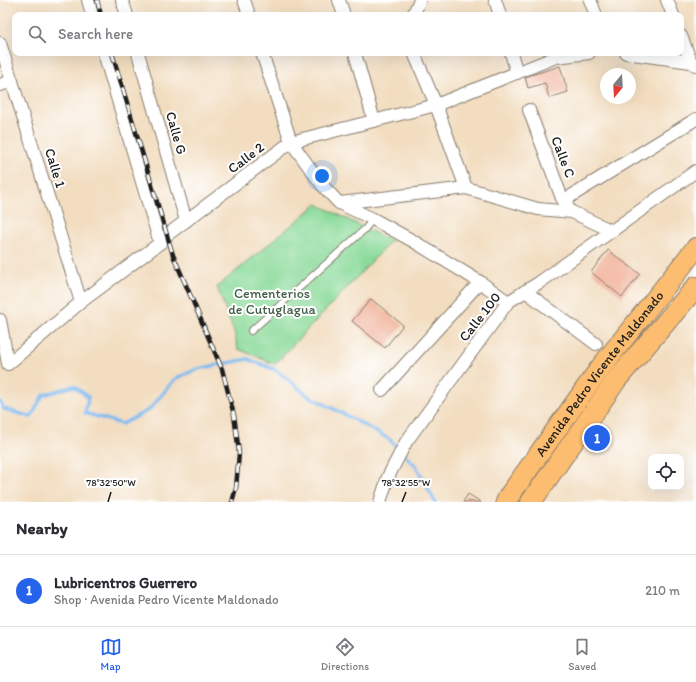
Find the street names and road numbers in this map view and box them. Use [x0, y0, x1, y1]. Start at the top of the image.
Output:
street label: Calle G [162, 110, 190, 156]
street label: Calle C [547, 134, 579, 180]
street label: Calle 2 [224, 138, 268, 177]
street label: Calle 1 [41, 146, 69, 190]
street label: Avenida Pedro Vicente Maldonado [532, 287, 667, 460]
street label: Calle 100 [456, 289, 504, 345]

